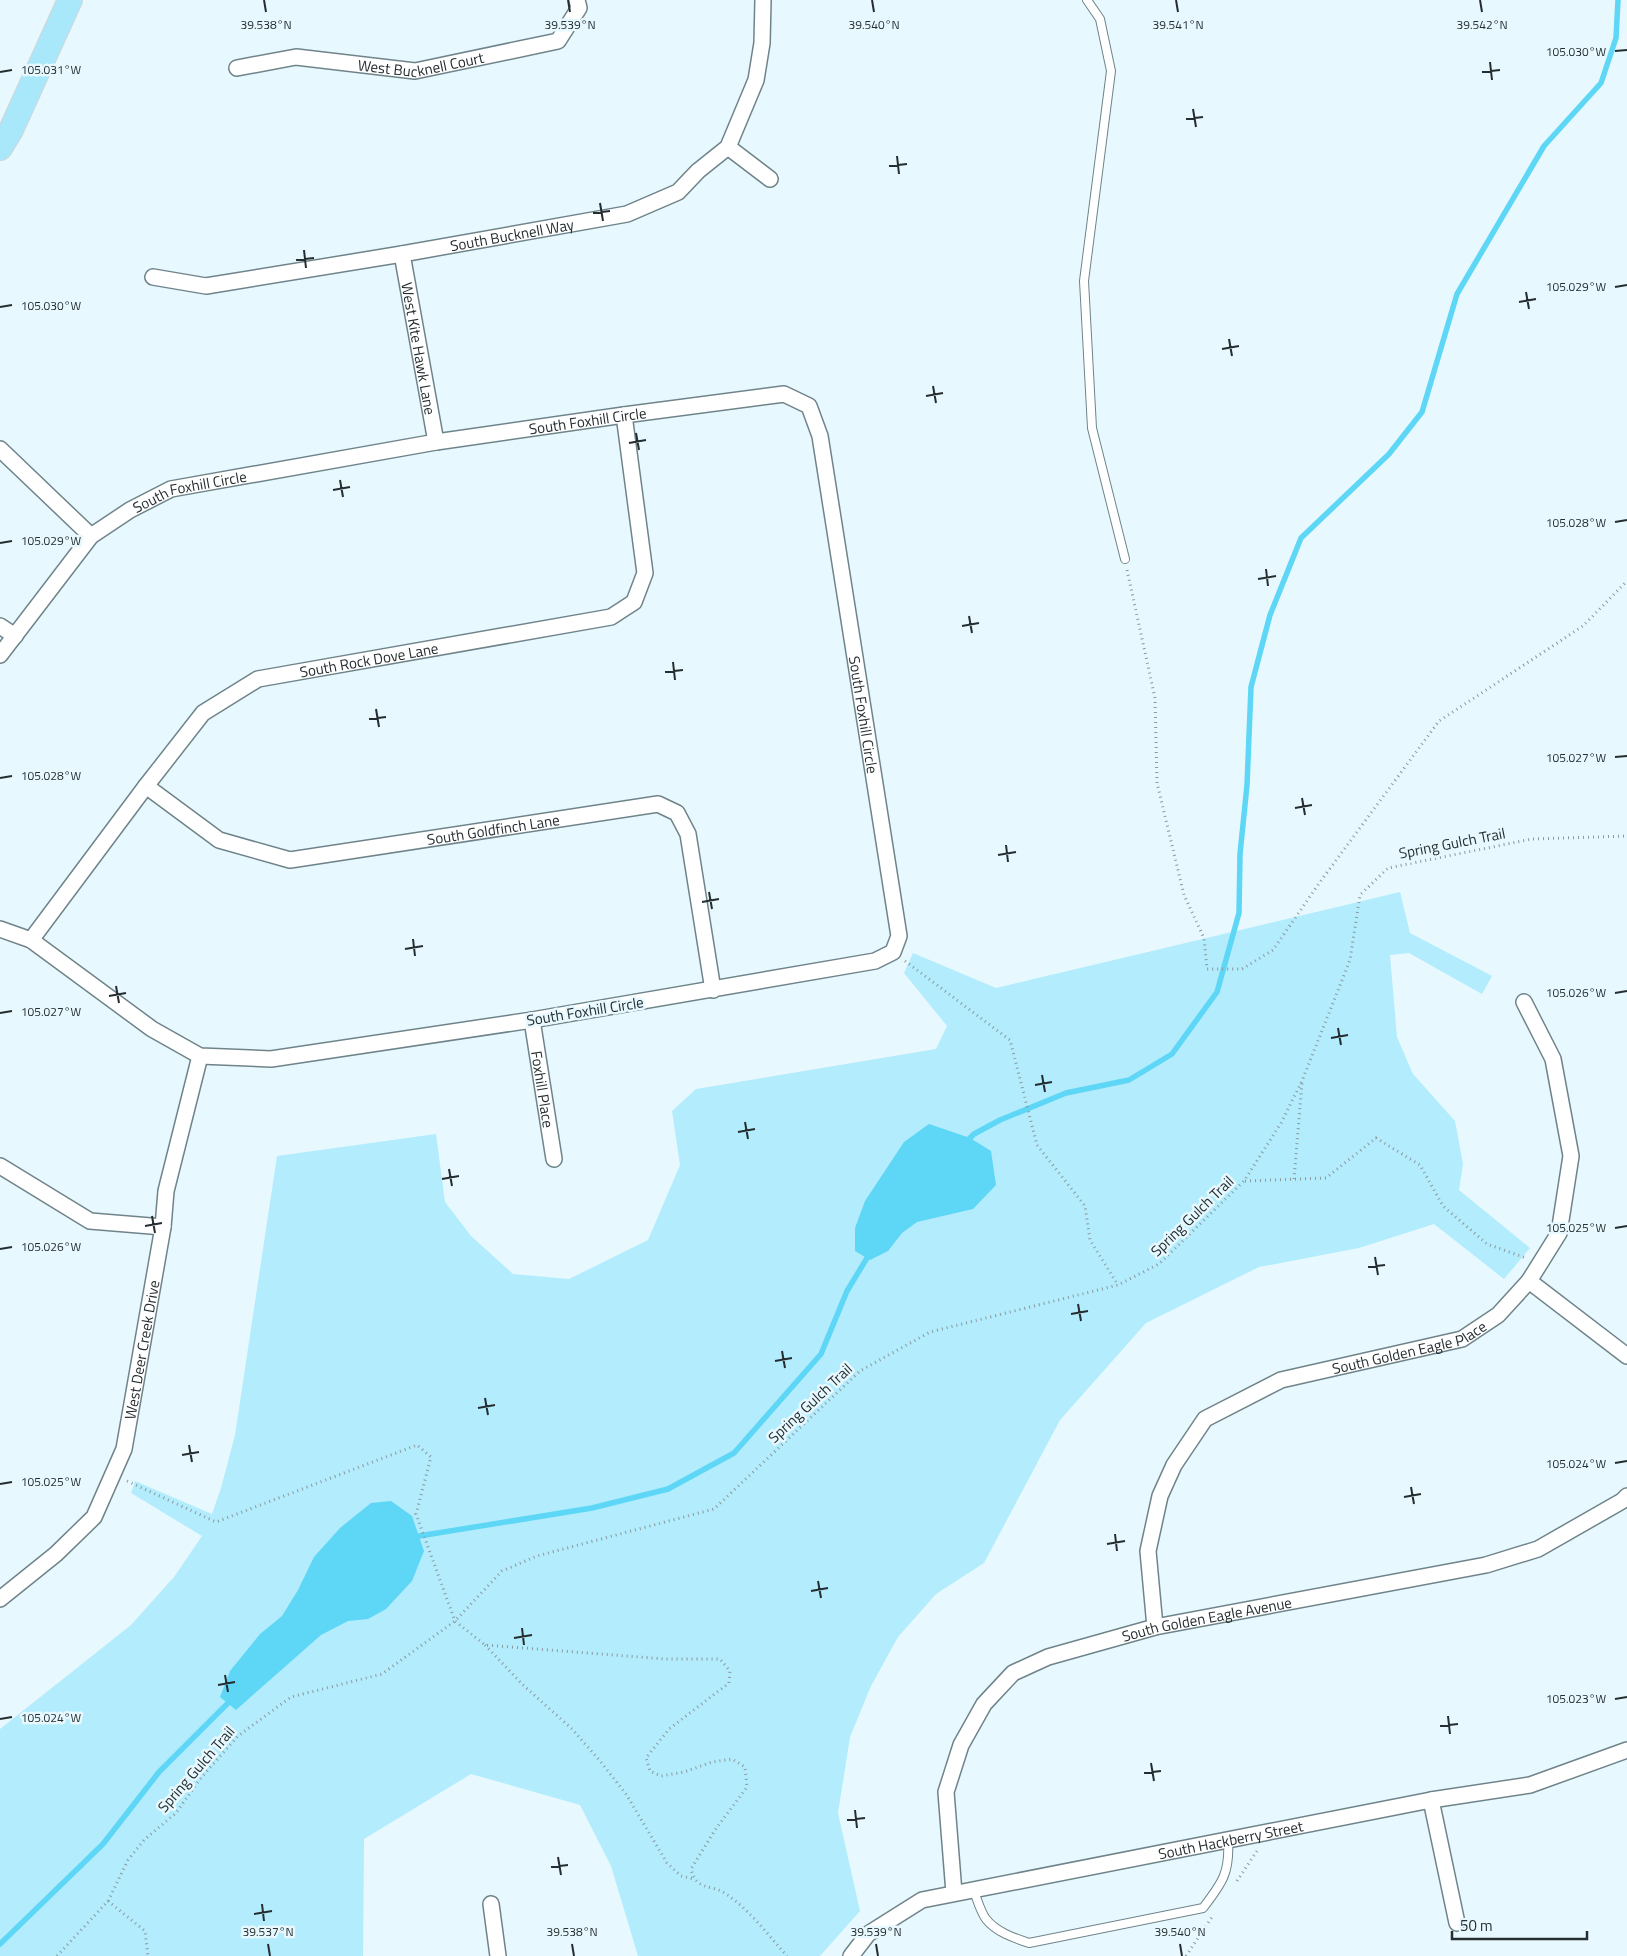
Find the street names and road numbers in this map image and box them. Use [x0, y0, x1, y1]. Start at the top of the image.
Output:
street label: West Bucknell Court [357, 45, 486, 83]
street label: South Bucknell Way [448, 212, 576, 257]
street label: West Kite Hawk Lane [396, 280, 442, 416]
street label: South Foxhill Circle [527, 401, 648, 440]
street label: South Foxhill Circle [128, 464, 248, 518]
street label: South Rock Dove Lane [298, 636, 440, 683]
street label: South Foxhill Circle [843, 654, 885, 775]
street label: South Goldfinch Lane [425, 808, 561, 851]
street label: Spring Gulch Trail [1397, 821, 1507, 865]
street label: South Foxhill Circle [525, 990, 645, 1032]
street label: Foxhill Place [526, 1049, 560, 1129]
street label: Spring Gulch Trail [1145, 1170, 1239, 1262]
street label: West Deer Creek Drive [118, 1278, 165, 1421]
street label: South Golden Eagle Place [1330, 1315, 1491, 1380]
street label: Spring Gulch Trail [763, 1358, 857, 1448]
street label: South Golden Eagle Avenue [1119, 1590, 1294, 1647]
street label: Spring Gulch Trail [152, 1721, 240, 1817]
street label: South Hackberry Street [1156, 1814, 1306, 1865]

